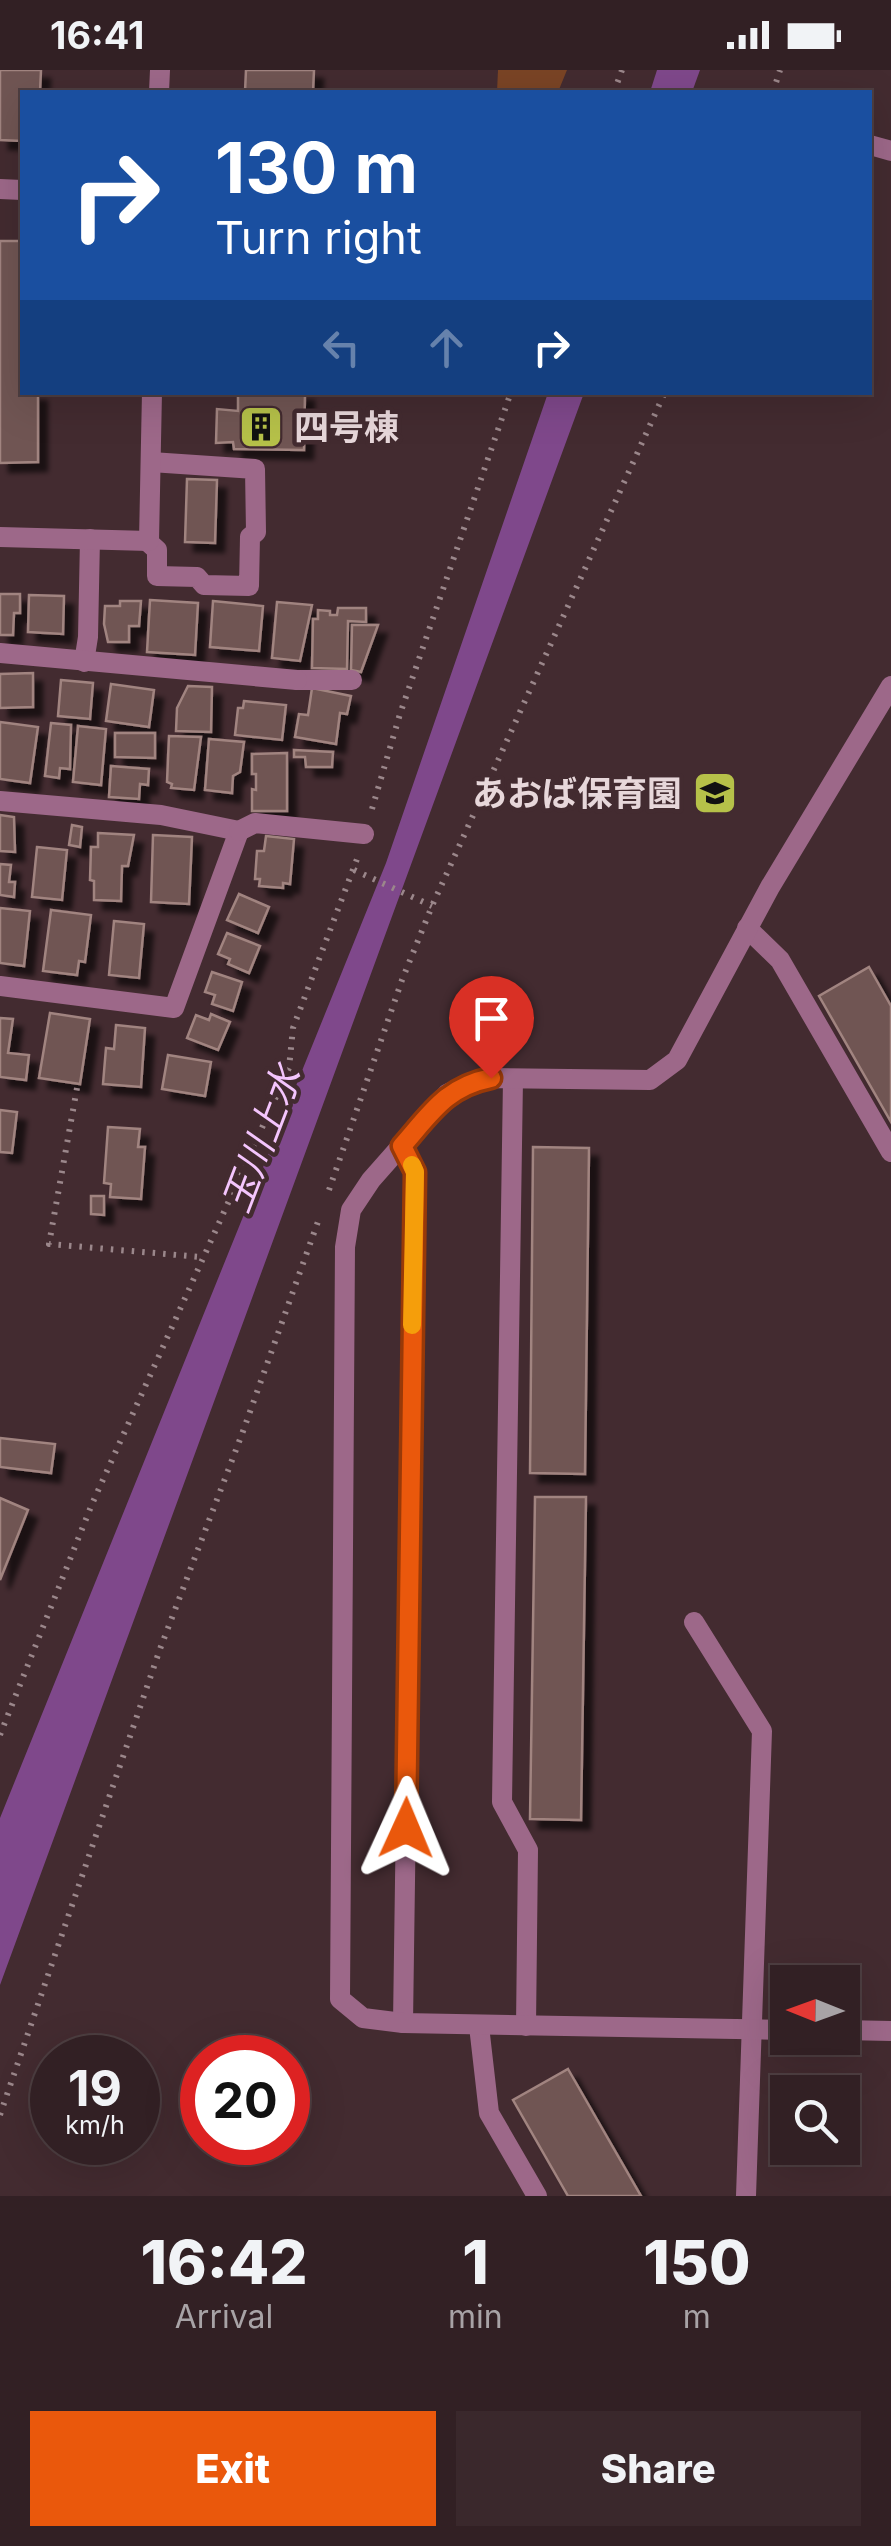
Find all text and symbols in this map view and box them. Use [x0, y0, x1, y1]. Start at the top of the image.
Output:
text: 16:41 [50, 12, 144, 58]
text: 130 m [215, 125, 418, 210]
icon: right [50, 130, 180, 260]
text: Turn right [215, 210, 422, 265]
icon: left [314, 320, 369, 375]
icon: ahead [419, 320, 474, 375]
icon: right [524, 320, 579, 375]
building icon: 四号棟 [238, 404, 284, 450]
place label: 四号棟 [294, 406, 399, 448]
school or university icon: あおば保育園 [692, 770, 738, 816]
place label: あおば保育園 [472, 772, 682, 814]
pin [449, 976, 534, 1079]
icon: arrive [464, 991, 519, 1046]
water label: 玉川上水 [212, 1056, 311, 1218]
position arrow [354, 1776, 458, 1880]
north arrow [770, 1965, 860, 2055]
map controls [770, 1965, 860, 2165]
speed limit sign: 20 [180, 2035, 310, 2165]
text: 19 [68, 2058, 122, 2118]
button: search [770, 2075, 860, 2165]
text: km/h [65, 2110, 125, 2140]
text: 16:42 [141, 2226, 307, 2298]
text: 1 [462, 2226, 489, 2298]
text: 150 [643, 2226, 750, 2298]
text: Arrival [175, 2297, 273, 2336]
text: min [448, 2297, 503, 2336]
text: m [683, 2297, 711, 2336]
button: Exit [30, 2411, 436, 2526]
button: Share [456, 2411, 861, 2526]

